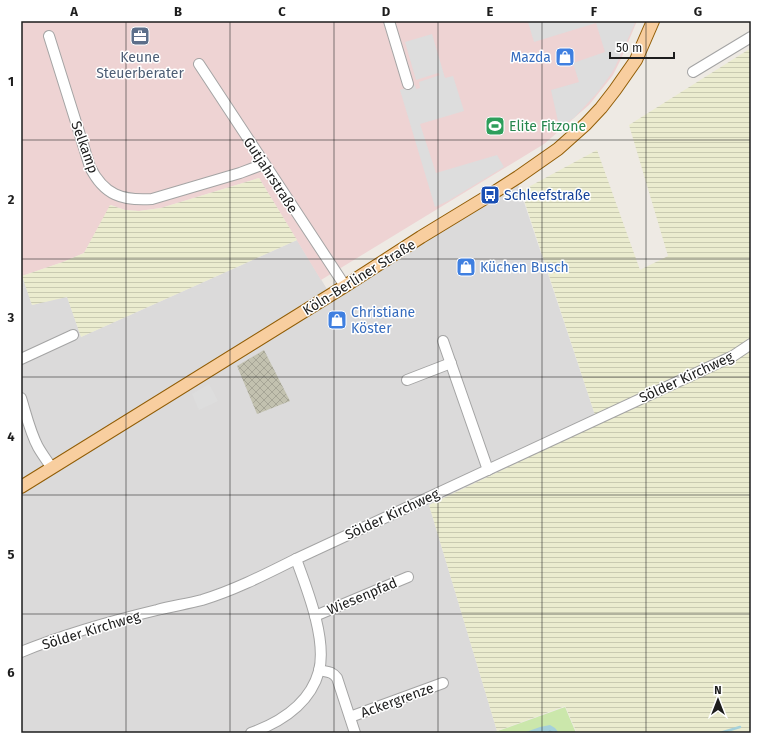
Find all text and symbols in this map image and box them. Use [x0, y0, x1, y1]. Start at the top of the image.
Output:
text: A [69, 4, 78, 19]
text: B [174, 4, 182, 19]
text: C [278, 4, 286, 19]
text: D [382, 4, 391, 19]
text: E [487, 4, 494, 19]
text: F [591, 4, 598, 19]
text: G [694, 4, 702, 19]
office icon: Keune Steuerberater [129, 25, 151, 47]
scale bar [610, 34, 674, 60]
text: 50 m [616, 41, 642, 55]
shop icon: Mazda [554, 46, 576, 68]
place label: Keune Steuerberater [96, 49, 184, 82]
place label: Mazda [510, 49, 551, 66]
text: 1 [8, 74, 14, 89]
sports icon: Elite Fitzone [484, 115, 506, 137]
place label: Elite Fitzone [509, 118, 586, 135]
street label: Selkamp [67, 119, 102, 176]
street label: Gutjahrstraße [240, 134, 301, 216]
bus stop icon: Schleefstraße [479, 184, 501, 206]
place label: Schleefstraße [504, 187, 591, 204]
text: 2 [8, 192, 15, 207]
street label: Köln-Berliner Straße [300, 236, 419, 319]
shop icon: Küchen Busch [455, 256, 477, 278]
place label: Küchen Busch [480, 259, 569, 276]
place label: Christiane Köster [351, 304, 415, 337]
shop icon: Christiane Köster [326, 309, 348, 331]
text: 3 [7, 310, 15, 325]
street label: Sölder Kirchweg [636, 348, 737, 407]
text: 4 [7, 429, 15, 444]
street label: Sölder Kirchweg [342, 485, 443, 544]
text: 5 [8, 547, 15, 562]
street label: Wiesenpfad [325, 574, 400, 619]
street label: Sölder Kirchweg [40, 607, 143, 654]
text: 6 [7, 665, 15, 680]
street label: Ackergrenze [358, 679, 436, 722]
north arrow [698, 680, 738, 720]
text: N [714, 684, 722, 697]

